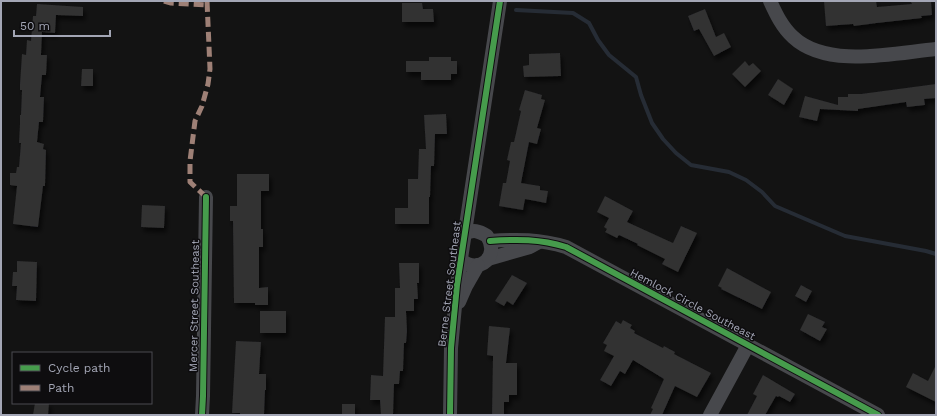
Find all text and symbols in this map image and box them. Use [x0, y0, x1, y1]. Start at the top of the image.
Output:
scale bar [14, 12, 110, 38]
text: 50 m [20, 19, 50, 33]
street label: Berne Street Southeast [435, 220, 464, 348]
street label: Mercer Street Southeast [187, 239, 202, 372]
street label: Hemlock Circle Southeast [628, 266, 758, 343]
legend [12, 352, 152, 404]
text: Cycle path [48, 361, 110, 375]
text: Path [48, 381, 74, 395]

